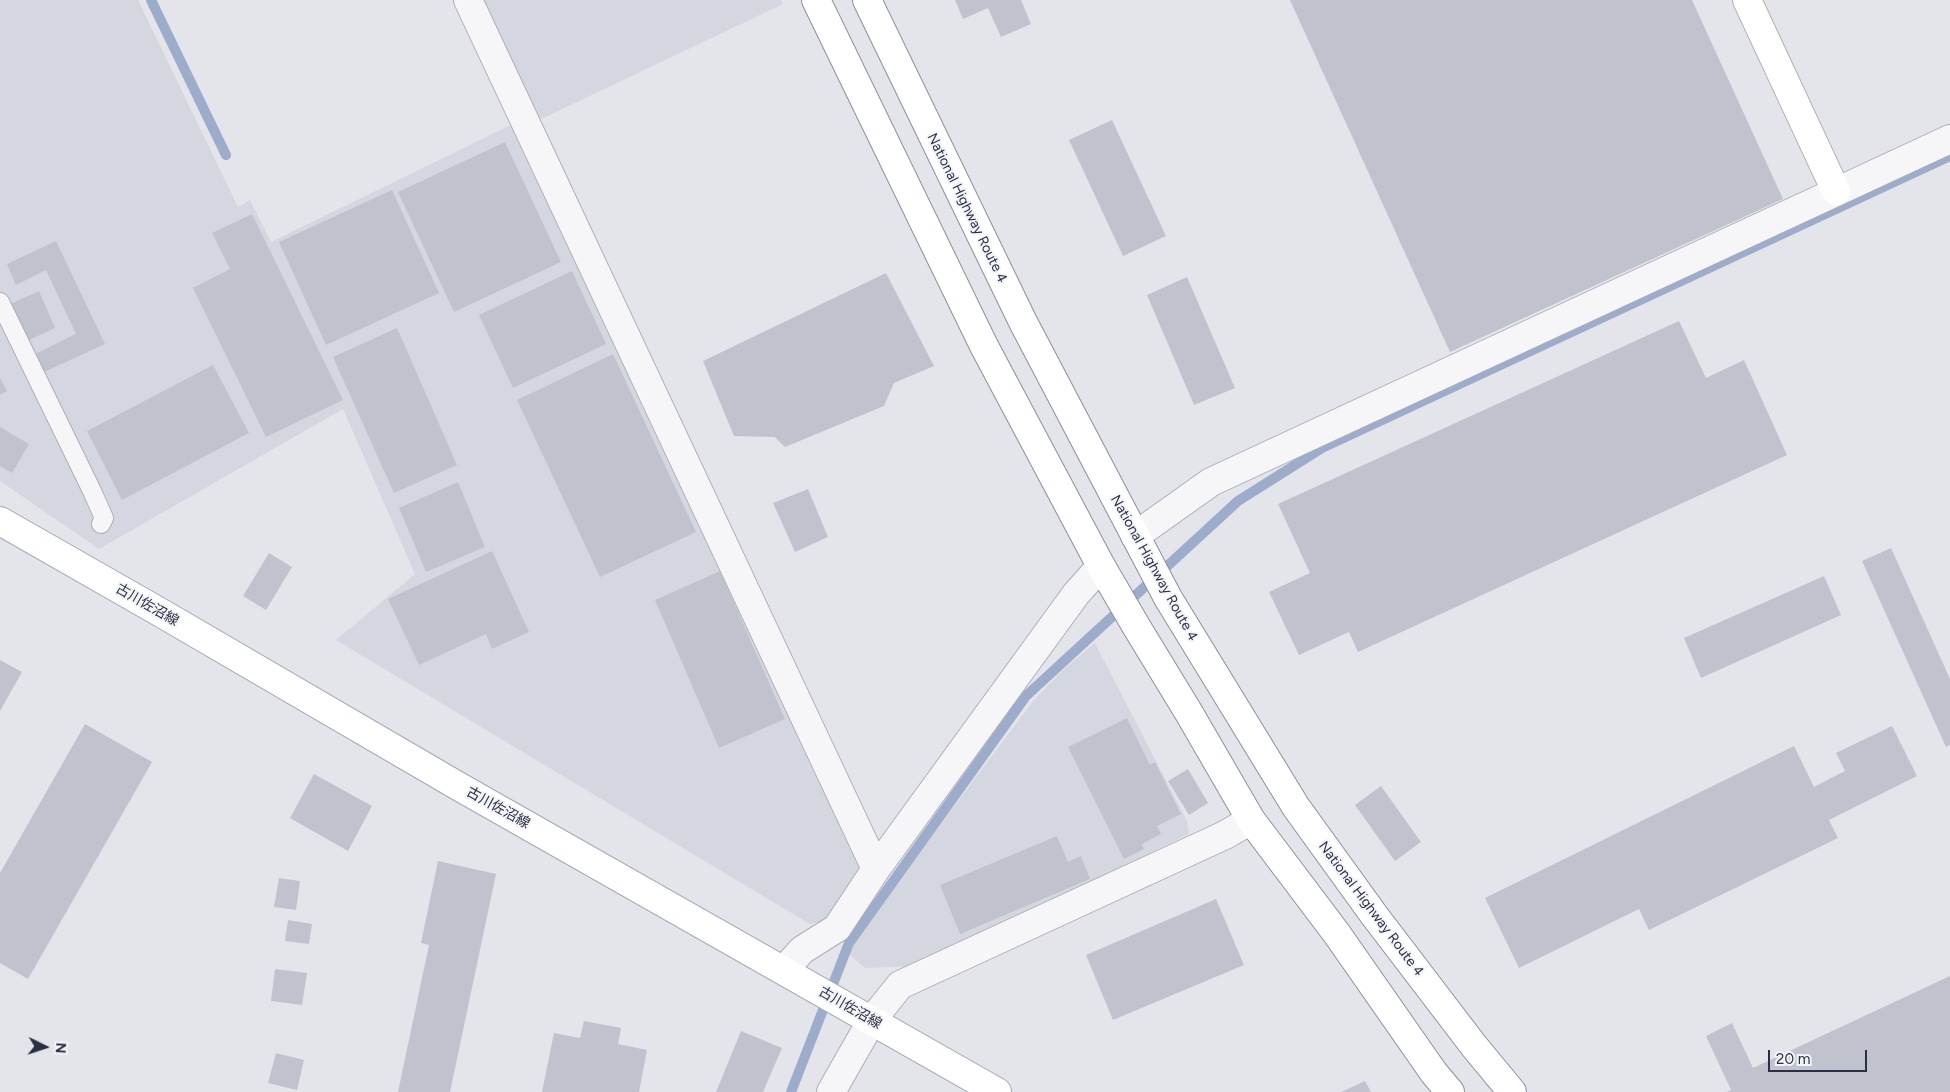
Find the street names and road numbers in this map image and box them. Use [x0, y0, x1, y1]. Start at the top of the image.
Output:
street label: National Highway Route 4 [923, 131, 1011, 285]
street label: National Highway Route 4 [1107, 492, 1201, 644]
street label: 古川佐沼線 [112, 580, 182, 630]
street label: 古川佐沼線 [463, 784, 533, 832]
street label: National Highway Route 4 [1315, 838, 1427, 980]
street label: 古川佐沼線 [815, 983, 885, 1033]

